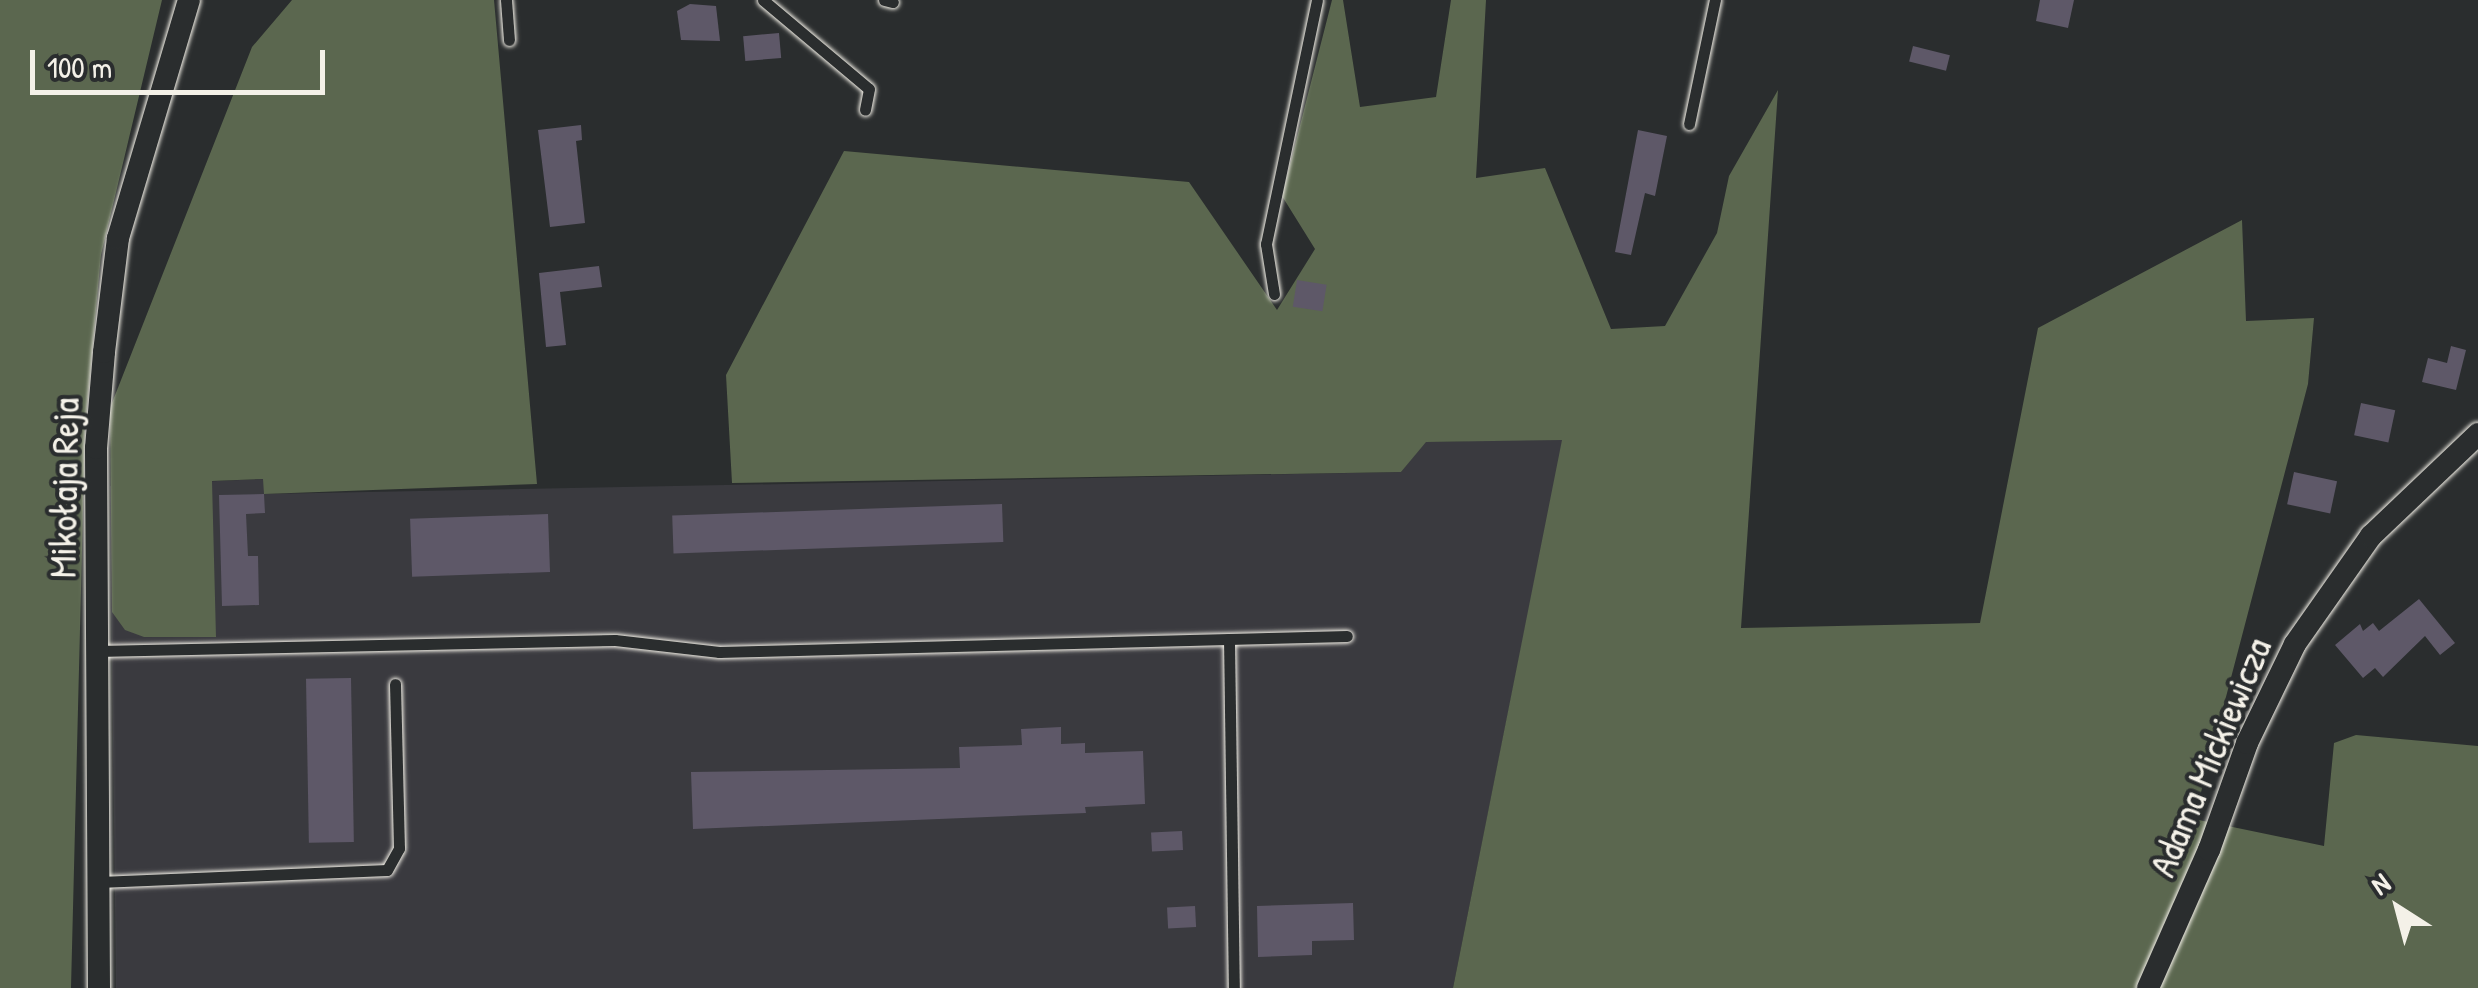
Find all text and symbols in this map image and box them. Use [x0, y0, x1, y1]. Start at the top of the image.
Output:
scale bar [35, 30, 330, 92]
text: 100 m [47, 47, 112, 87]
street label: Mikołaja Reja [40, 397, 88, 579]
street label: Adama Mickiewicza [2139, 631, 2281, 883]
north arrow [2348, 858, 2448, 958]
text: N [2363, 864, 2398, 903]

